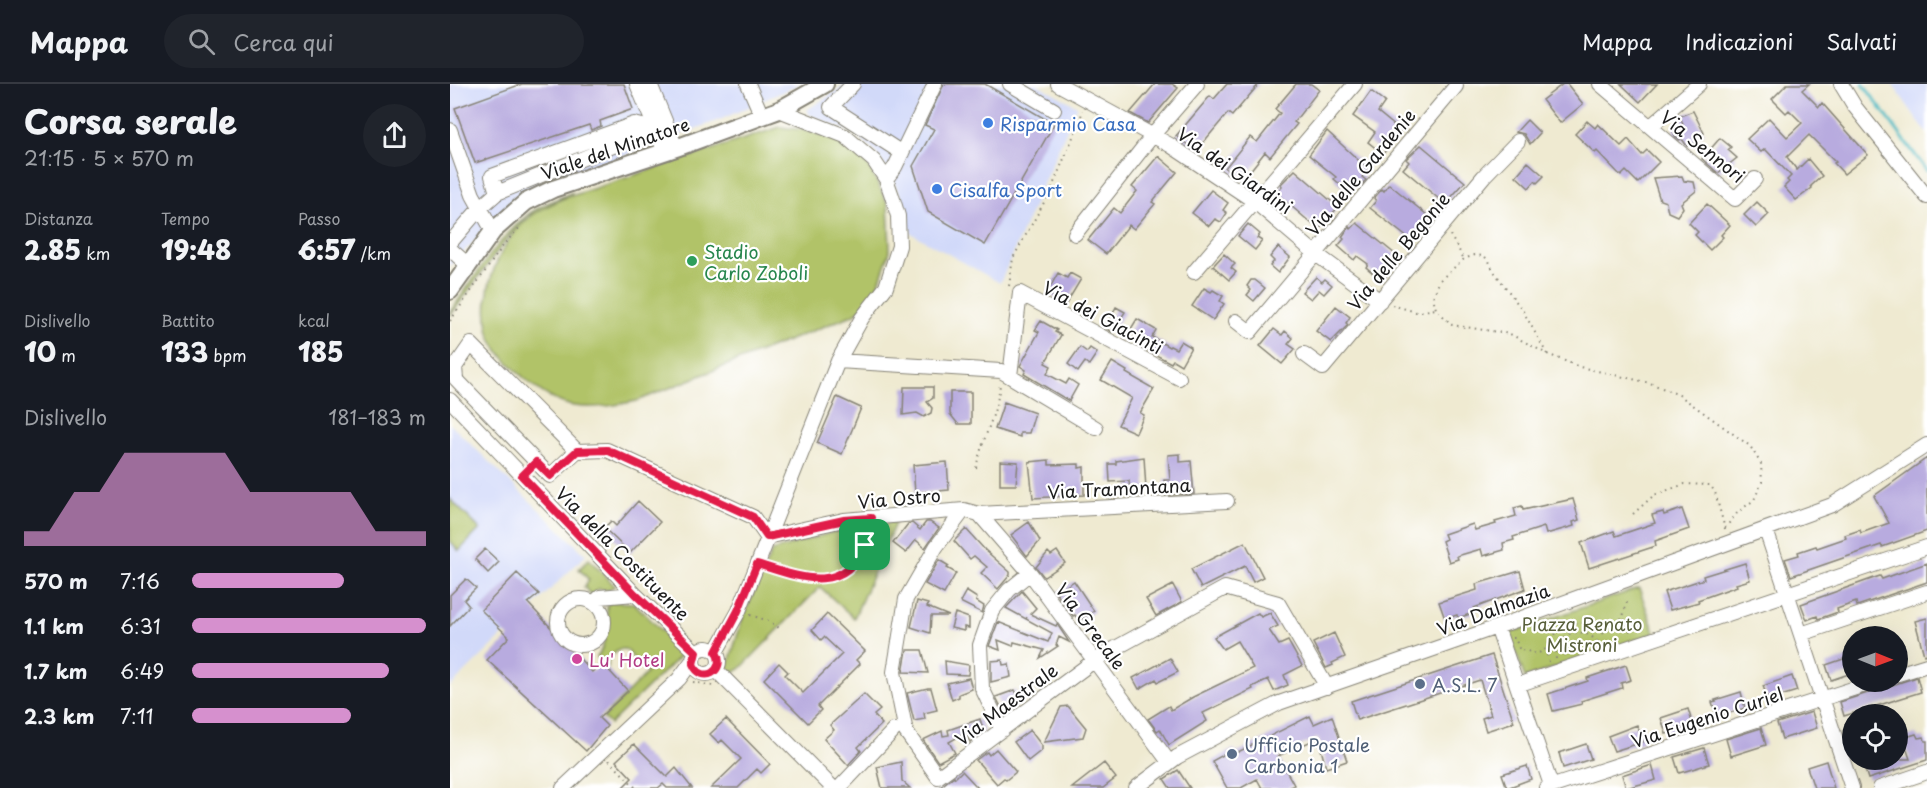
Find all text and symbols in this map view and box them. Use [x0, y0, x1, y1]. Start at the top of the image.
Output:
search box [164, 14, 584, 68]
text: Mappa [30, 20, 128, 63]
icon: search [185, 25, 218, 58]
text: Cerca qui [233, 25, 334, 58]
text: Mappa [1582, 25, 1652, 57]
text: Indicazioni [1685, 25, 1793, 57]
text: Salvati [1826, 25, 1897, 57]
text: Corsa serale [24, 95, 237, 145]
street label: Via delle Gardenie [1299, 103, 1421, 241]
street label: Via Sennori [1655, 103, 1751, 189]
button: share [363, 104, 426, 167]
street label: Viale del Minatore [537, 110, 693, 186]
place label: Risparmio Casa [1000, 110, 1137, 137]
marker: Risparmio Casa [981, 116, 995, 130]
street label: Via dei Giardini [1172, 120, 1298, 220]
text: 21:15 · 5 × 570 m [24, 143, 194, 173]
place label: Cisalfa Sport [949, 176, 1062, 203]
marker: Cisalfa Sport [930, 182, 944, 196]
street label: Via delle Begonie [1340, 186, 1456, 316]
text: Distanza [24, 206, 93, 230]
text: Tempo [161, 206, 210, 230]
text: Passo [298, 206, 340, 230]
text: 2.85 [24, 230, 81, 269]
text: 19:48 [161, 230, 231, 269]
text: 6:57 [298, 230, 355, 269]
place label: Stadio Carlo Zoboli [704, 238, 808, 286]
text: km [81, 241, 110, 265]
text: /km [355, 241, 391, 265]
marker: Stadio Carlo Zoboli [685, 254, 699, 268]
street label: Via dei Giacinti [1038, 274, 1168, 360]
text: Dislivello [24, 308, 90, 332]
text: Battito [161, 308, 215, 332]
text: kcal [298, 308, 330, 332]
text: 10 [24, 332, 56, 371]
text: 133 [161, 332, 208, 371]
text: 185 [298, 332, 344, 371]
text: m [56, 343, 76, 367]
text: bpm [208, 343, 247, 367]
text: Dislivello [24, 402, 107, 432]
text: 181–183 m [328, 402, 426, 432]
street label: Via Tramontana [1047, 471, 1192, 505]
street label: Via della Costituente [550, 480, 696, 626]
street label: Via Ostro [856, 481, 942, 515]
pin [839, 519, 890, 570]
icon: arrive [848, 528, 881, 561]
text: 570 m [24, 566, 88, 596]
text: 7:16 [120, 566, 160, 596]
street label: Via Dalmazia [1433, 576, 1553, 642]
street label: Via Grecale [1049, 577, 1133, 675]
park label: Piazza Renato Mistroni [1522, 610, 1643, 658]
text: 1.1 km [24, 611, 84, 641]
text: 6:31 [120, 611, 161, 641]
north arrow [1842, 626, 1908, 692]
map controls [1842, 626, 1908, 770]
place label: Lu' Hotel [589, 646, 664, 673]
marker: Lu' Hotel [570, 652, 584, 666]
text: 1.7 km [24, 656, 87, 686]
text: 6:49 [120, 656, 164, 686]
street label: Via Maestrale [949, 656, 1063, 752]
place label: A.S.L. 7 [1432, 671, 1498, 698]
marker: A.S.L. 7 [1413, 677, 1427, 691]
street label: Via Eugenio Curiel [1628, 680, 1786, 754]
text: 2.3 km [24, 701, 94, 731]
text: 7:11 [120, 701, 154, 731]
button: locate [1842, 704, 1908, 770]
place label: Ufficio Postale Carbonia 1 [1244, 731, 1370, 779]
marker: Ufficio Postale Carbonia 1 [1225, 747, 1239, 761]

